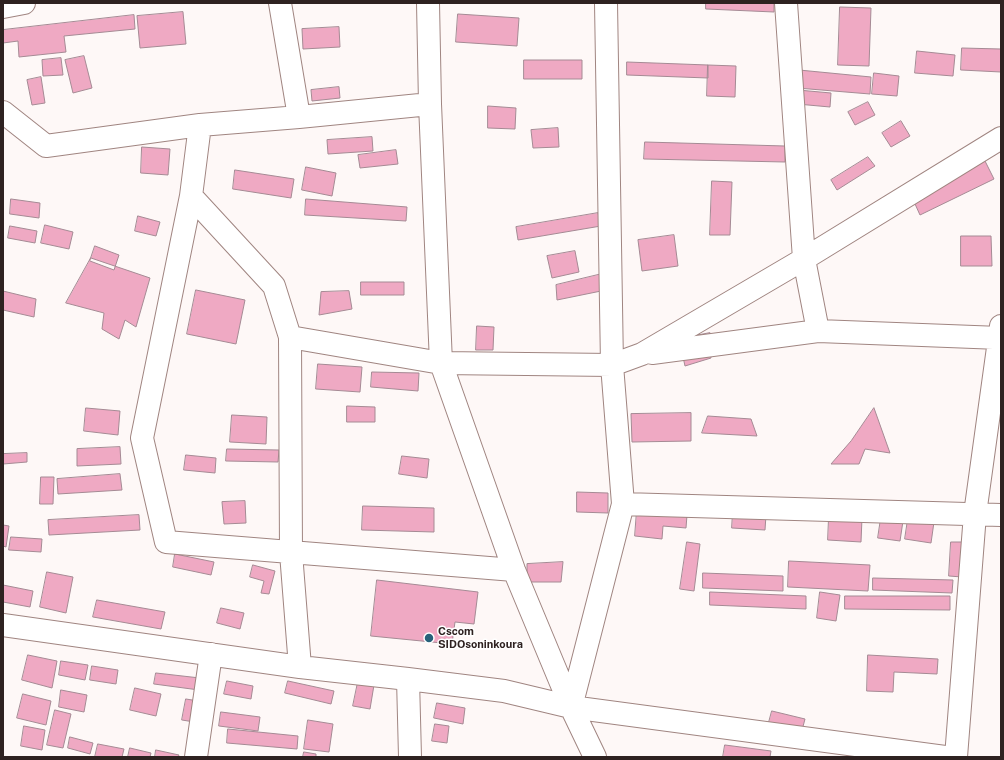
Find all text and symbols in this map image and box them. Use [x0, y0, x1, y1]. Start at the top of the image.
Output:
place label: Cscom SIDOsoninkoura [438, 625, 523, 651]
marker: Cscom SIDOsoninkoura [423, 632, 435, 644]

